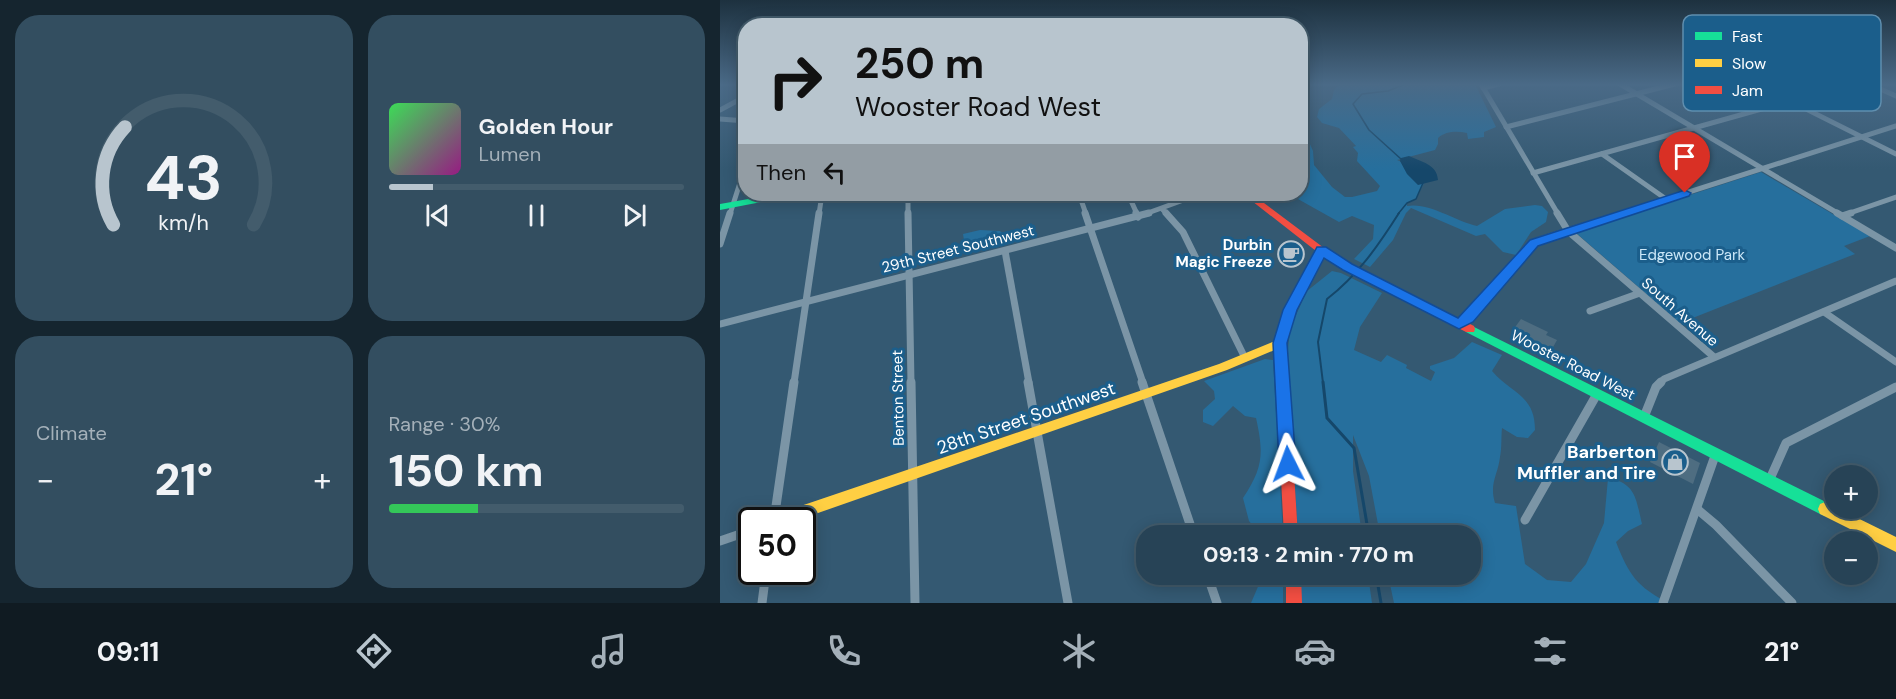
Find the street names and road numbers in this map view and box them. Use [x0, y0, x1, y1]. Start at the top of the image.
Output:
street label: 29th Street Southwest [880, 220, 1036, 278]
street label: South Avenue [1637, 273, 1723, 351]
street label: Wooster Road West [1508, 325, 1639, 405]
street label: Benton Street [887, 350, 909, 446]
street label: 28th Street Southwest [934, 376, 1118, 460]

